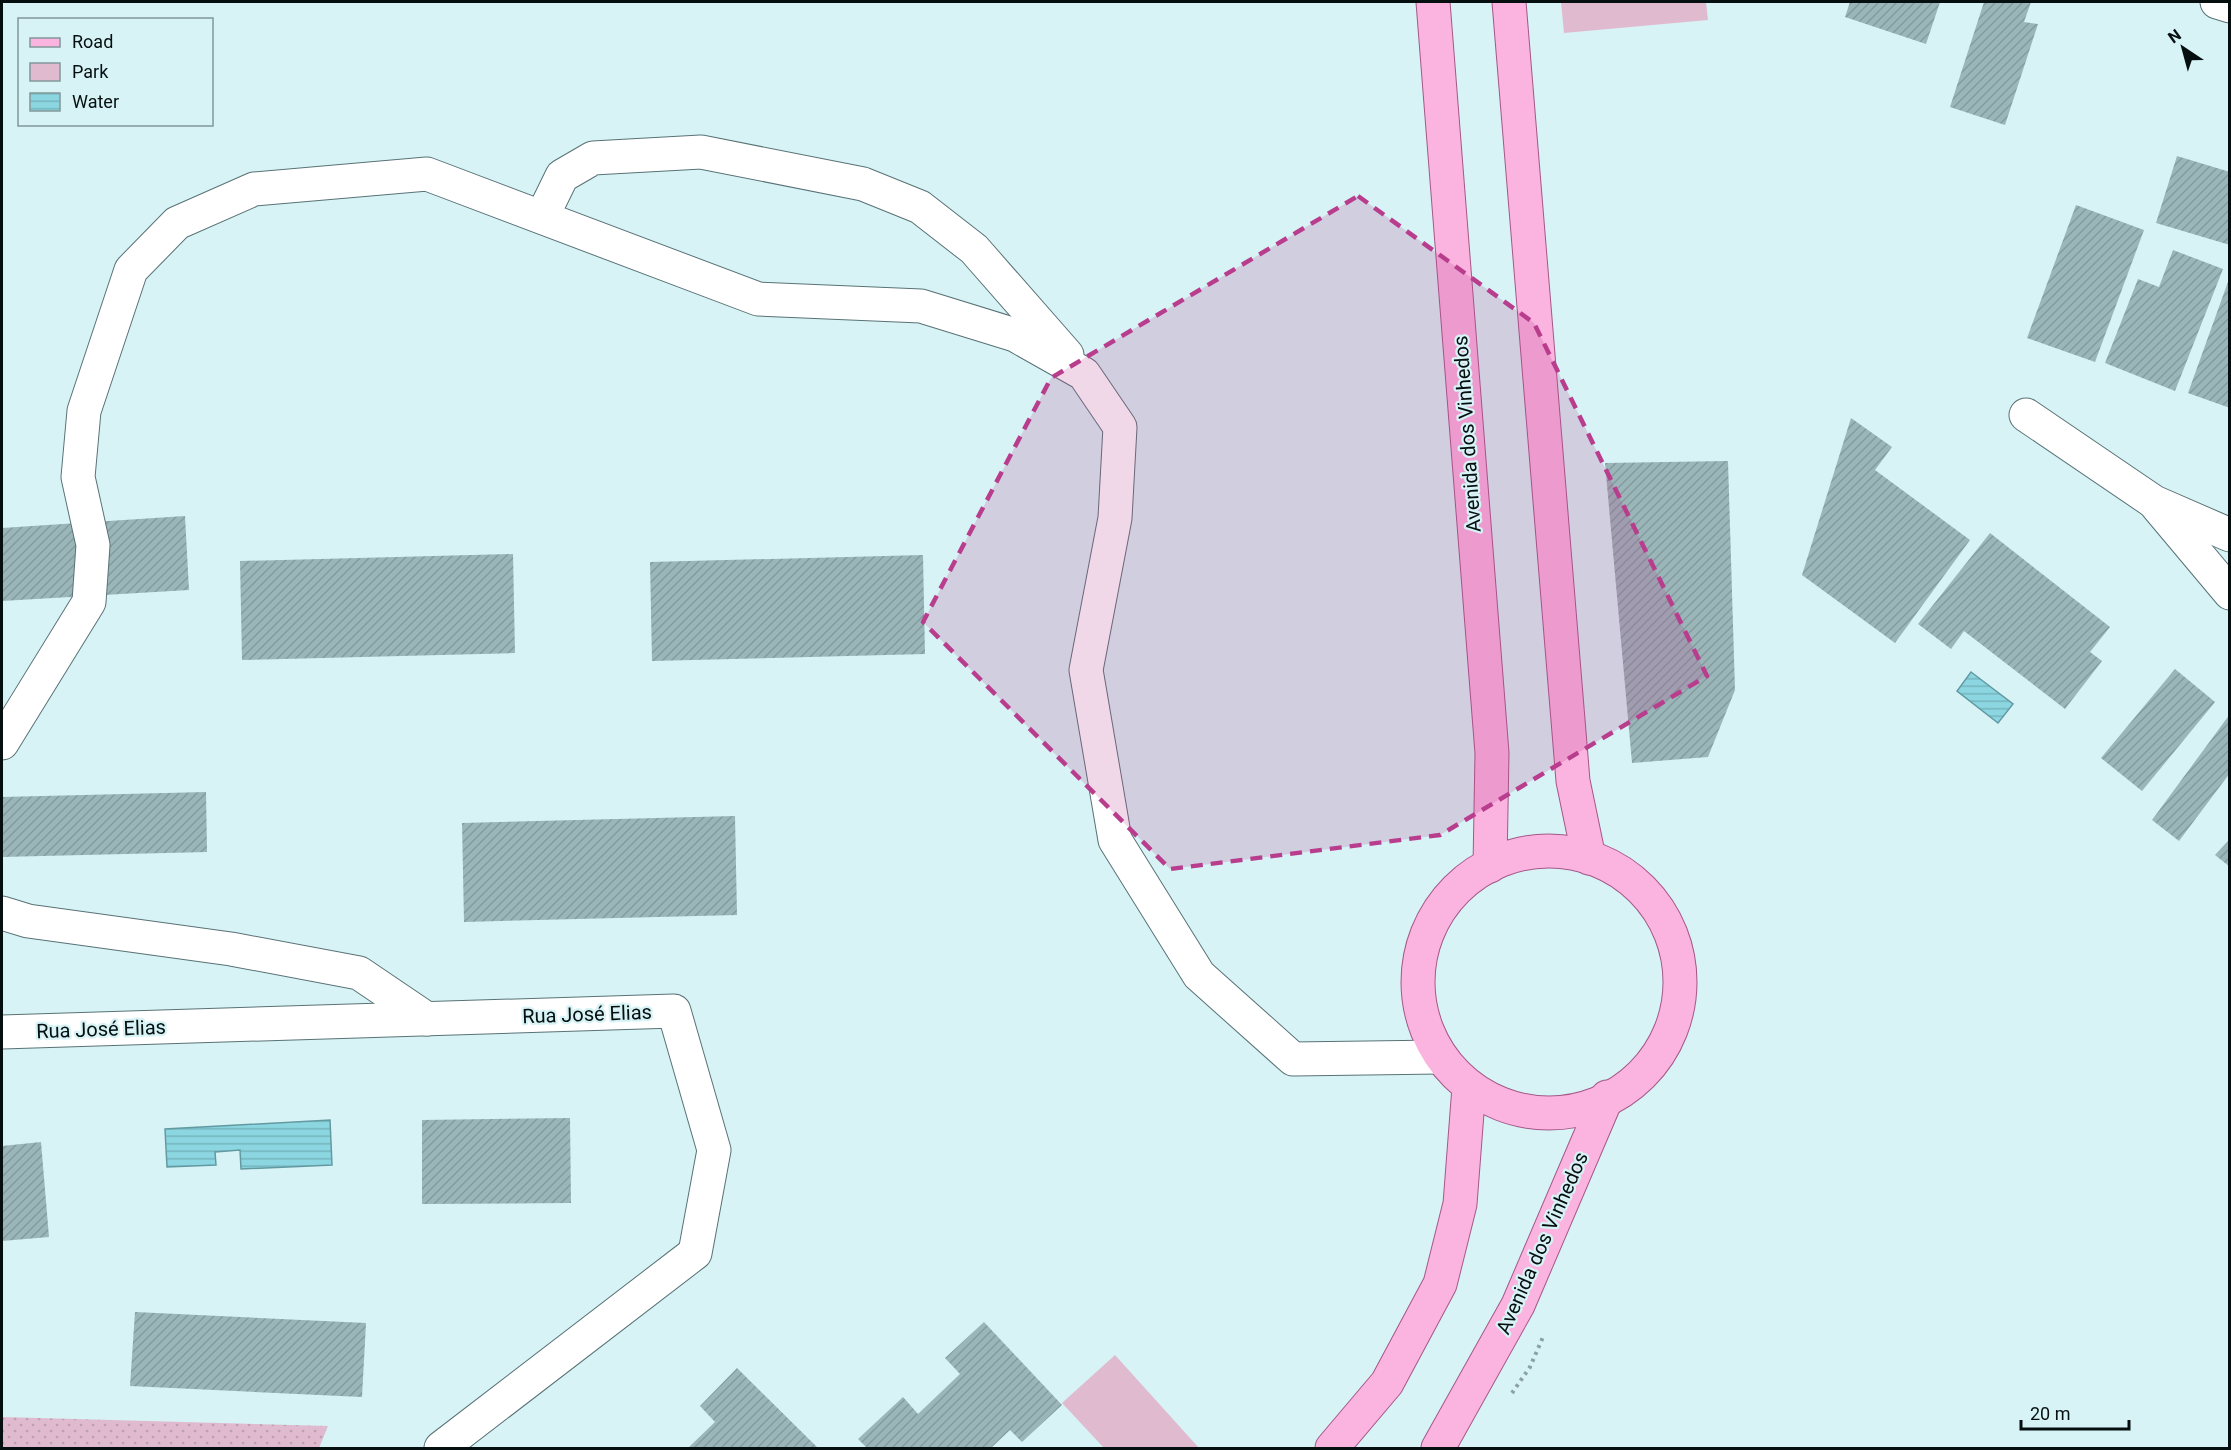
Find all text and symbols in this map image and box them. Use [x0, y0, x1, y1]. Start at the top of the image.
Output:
legend [18, 18, 213, 126]
north arrow [2153, 18, 2213, 78]
text: N [2164, 25, 2185, 47]
text: Road [72, 31, 113, 52]
text: Park [72, 61, 109, 82]
text: Water [72, 91, 119, 112]
street label: Avenida dos Vinhedos [1448, 335, 1486, 533]
street label: Rua José Elias [522, 1000, 652, 1028]
street label: Rua José Elias [36, 1015, 166, 1043]
street label: Avenida dos Vinhedos [1491, 1148, 1593, 1338]
scale bar [2021, 1393, 2129, 1431]
text: 20 m [2030, 1403, 2070, 1424]

